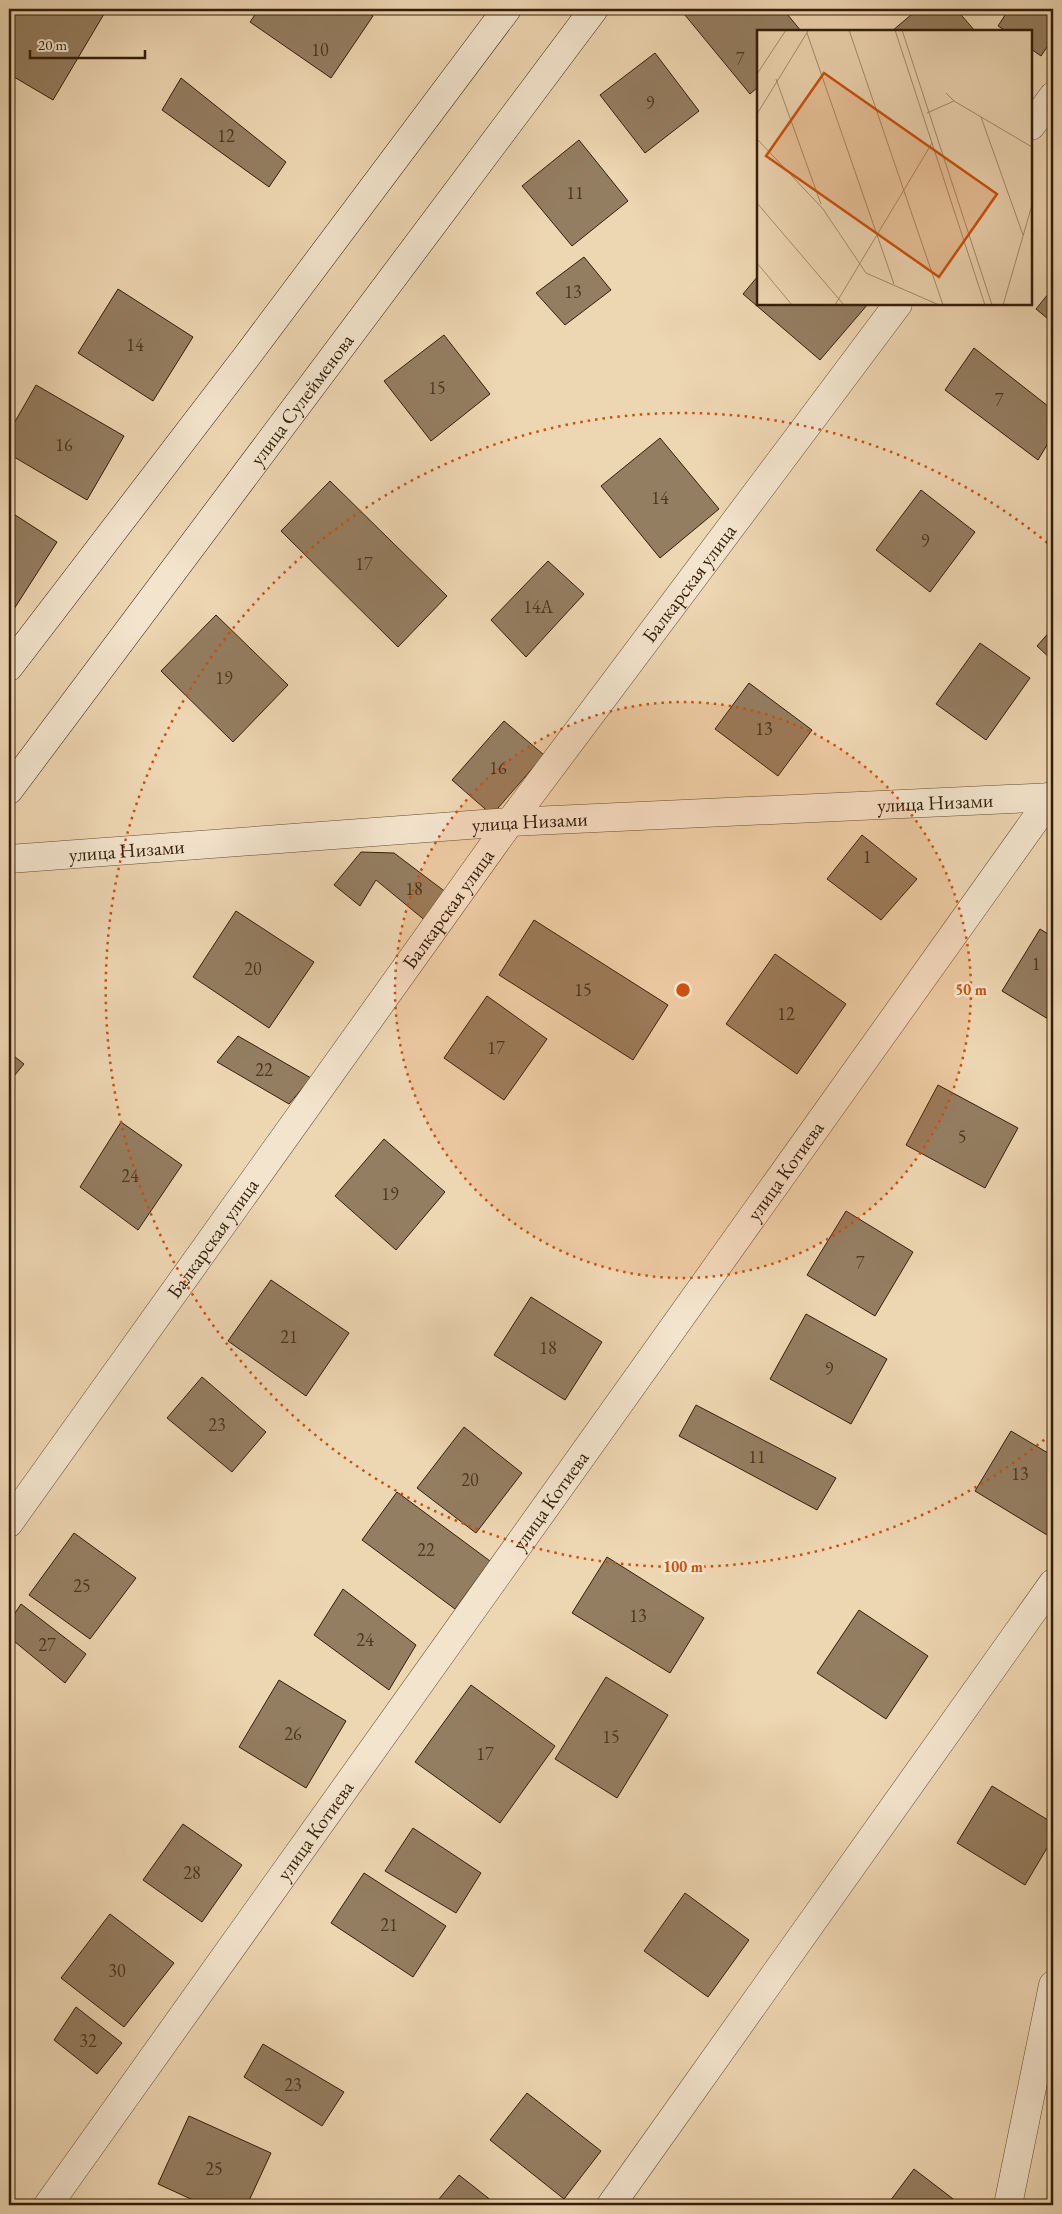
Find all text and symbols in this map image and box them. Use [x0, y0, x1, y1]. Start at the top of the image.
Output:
scale bar [30, 28, 145, 60]
inset map [757, 30, 1032, 305]
text: 20 m [38, 35, 67, 54]
house number: 10 [311, 38, 329, 61]
house number: 7 [736, 47, 745, 70]
house number: 9 [646, 91, 655, 114]
house number: 12 [217, 124, 235, 147]
house number: 11 [566, 181, 584, 204]
house number: 13 [564, 280, 582, 303]
street label: улица Сулейменова [244, 328, 359, 471]
house number: 14 [126, 333, 144, 356]
house number: 15 [428, 376, 446, 399]
house number: 7 [995, 388, 1004, 411]
house number: 16 [55, 433, 73, 456]
house number: 14 [651, 486, 669, 509]
street label: Балкарская улица [636, 519, 742, 648]
house number: 9 [921, 529, 930, 552]
house number: 17 [355, 552, 373, 575]
house number: 14А [523, 595, 553, 618]
house number: 19 [215, 666, 233, 689]
house number: 13 [755, 717, 773, 740]
house number: 16 [489, 756, 507, 779]
street label: улица Низами [877, 787, 994, 818]
street label: улица Низами [471, 805, 589, 838]
street label: улица Низами [68, 833, 186, 868]
street label: Балкарская улица [396, 844, 500, 974]
house number: 1 [863, 845, 871, 868]
house number: 18 [405, 877, 423, 900]
house number: 1 [1032, 952, 1040, 975]
house number: 20 [244, 957, 262, 980]
house number: 15 [574, 978, 592, 1001]
text: 50 m [955, 980, 987, 999]
centre of rings [674, 981, 692, 999]
house number: 12 [777, 1002, 795, 1025]
house number: 17 [487, 1036, 505, 1059]
house number: 22 [255, 1058, 273, 1081]
street label: улица Котиева [741, 1116, 830, 1226]
house number: 5 [958, 1125, 966, 1148]
house number: 24 [121, 1164, 139, 1187]
street label: Балкарская улица [161, 1173, 264, 1303]
house number: 19 [381, 1182, 399, 1205]
house number: 7 [856, 1251, 865, 1274]
house number: 21 [280, 1325, 298, 1348]
house number: 18 [539, 1336, 557, 1359]
house number: 9 [825, 1357, 834, 1380]
house number: 23 [208, 1413, 226, 1436]
house number: 11 [748, 1445, 766, 1468]
street label: улица Котиева [506, 1446, 594, 1556]
house number: 13 [1011, 1462, 1029, 1485]
house number: 20 [461, 1468, 479, 1491]
house number: 22 [417, 1538, 435, 1561]
text: 100 m [663, 1557, 703, 1576]
house number: 25 [73, 1574, 91, 1597]
house number: 13 [629, 1604, 647, 1627]
house number: 24 [356, 1628, 374, 1651]
house number: 27 [38, 1633, 56, 1656]
house number: 26 [284, 1722, 302, 1745]
house number: 15 [602, 1725, 620, 1748]
house number: 17 [476, 1742, 494, 1765]
street label: улица Котиева [271, 1775, 359, 1885]
house number: 28 [183, 1861, 201, 1884]
house number: 21 [380, 1913, 398, 1936]
house number: 30 [108, 1959, 126, 1982]
house number: 32 [79, 2029, 97, 2052]
house number: 23 [284, 2073, 302, 2096]
house number: 25 [205, 2157, 223, 2180]

